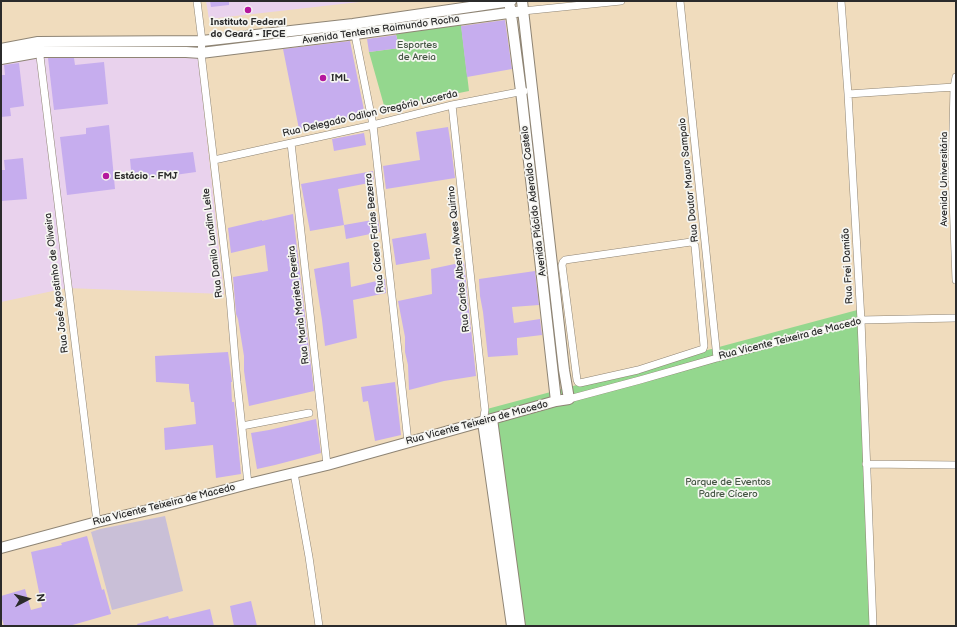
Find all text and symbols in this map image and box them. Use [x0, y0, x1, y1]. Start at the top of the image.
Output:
marker: Instituto Federal do Ceará - IFCE [243, 5, 253, 15]
street label: Avenida Tentente Raimundo Rocha [302, 13, 460, 47]
place label: Instituto Federal do Ceará - IFCE [210, 16, 286, 40]
park label: Esportes de Areia [397, 39, 437, 62]
place label: IML [331, 72, 349, 84]
marker: IML [318, 73, 328, 83]
street label: Rua Delegado Odilon Gregório Lacerda [281, 88, 459, 140]
street label: Rua Doutor Mauro Sampaio [676, 117, 702, 243]
street label: Avenida Plácido Aderaldo Castelo [519, 125, 549, 277]
street label: Avenida Universitária [938, 131, 950, 227]
place label: Estácio - FMJ [114, 170, 178, 182]
marker: Estácio - FMJ [101, 171, 111, 181]
street label: Rua Cícero Farias Bezerra [363, 173, 387, 293]
street label: Rua Carlos Alberto Alves Quirino [445, 185, 473, 333]
street label: Rua Danilo Landim Leite [200, 187, 226, 299]
street label: Rua José Agostinho de Oliveira [42, 212, 72, 354]
street label: Rua Frei Damião [840, 228, 856, 304]
street label: Rua Maria Marieta Pereira [286, 245, 312, 365]
street label: Rua Vicente Teixeira de Macedo [717, 315, 863, 363]
street label: Rua Vicente Teixeira de Macedo [405, 398, 549, 448]
park label: Parque de Eventos Padre Cícero [685, 476, 771, 500]
street label: Rua Vicente Teixeira de Macedo [91, 481, 237, 529]
north arrow [8, 579, 48, 619]
text: N [34, 593, 47, 602]

